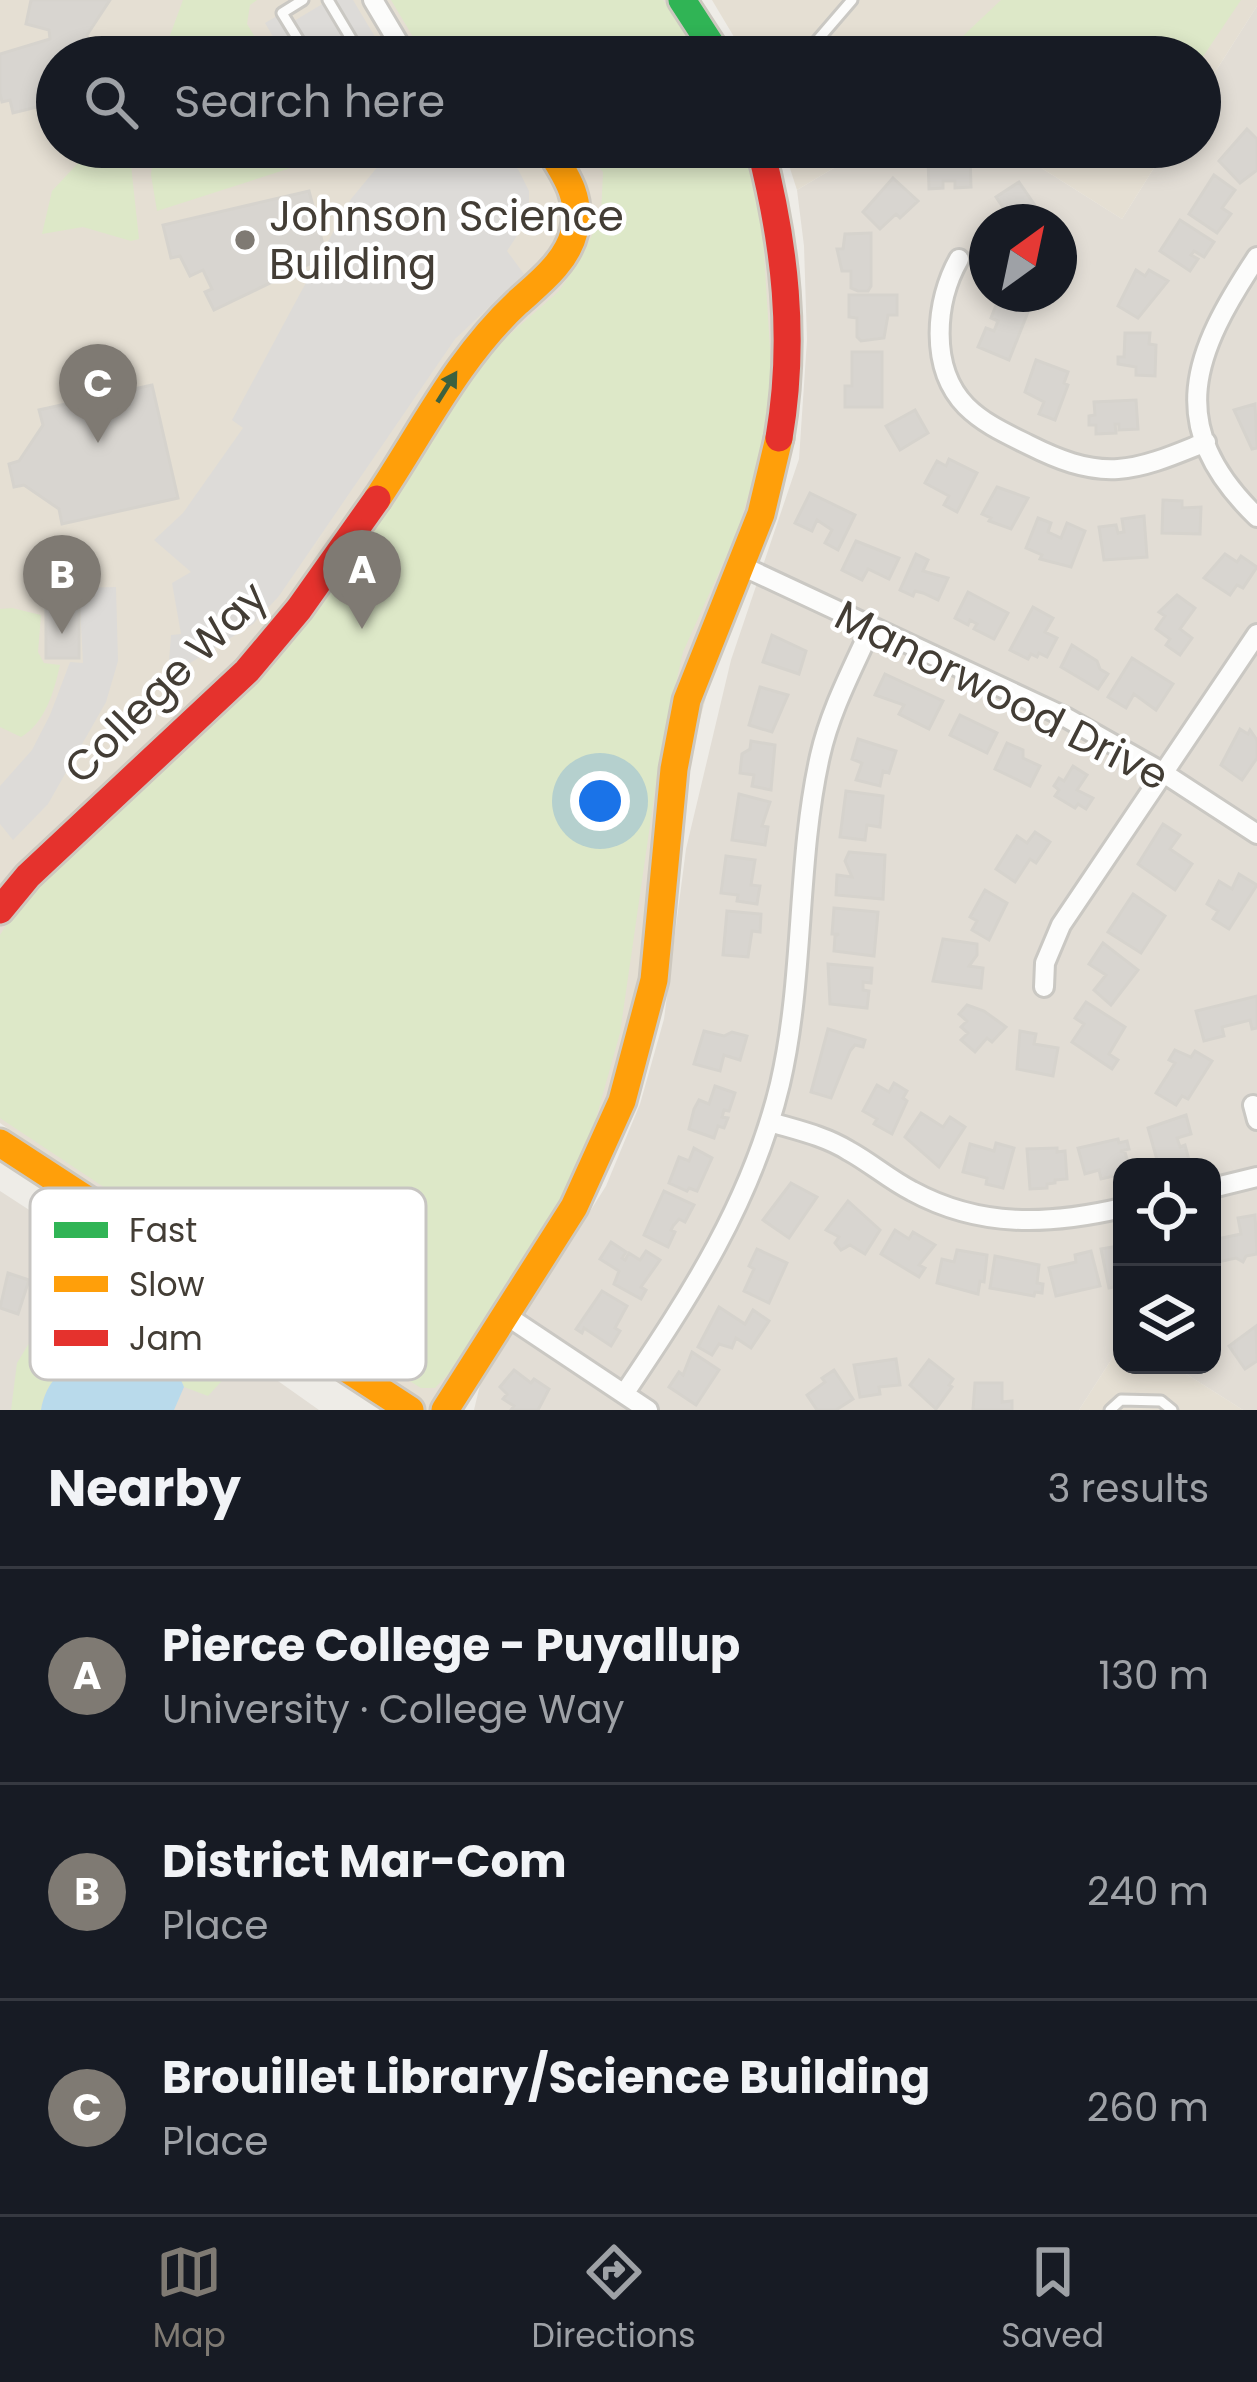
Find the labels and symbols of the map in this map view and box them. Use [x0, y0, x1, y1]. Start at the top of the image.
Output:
place label: Johnson Science Building [269, 187, 624, 294]
north arrow [969, 204, 1077, 312]
marker: Johnson Science Building [232, 227, 258, 253]
pin: C [59, 344, 137, 443]
one-way arrow [435, 371, 457, 404]
pin: A [323, 530, 401, 629]
pin: B [23, 535, 101, 634]
street label: College Way [51, 568, 280, 797]
street label: Manorwood Drive [825, 586, 1179, 805]
your location [570, 771, 630, 831]
legend [30, 1188, 426, 1380]
text: Fast [129, 1207, 197, 1254]
text: Slow [129, 1261, 205, 1308]
text: Jam [129, 1315, 203, 1362]

